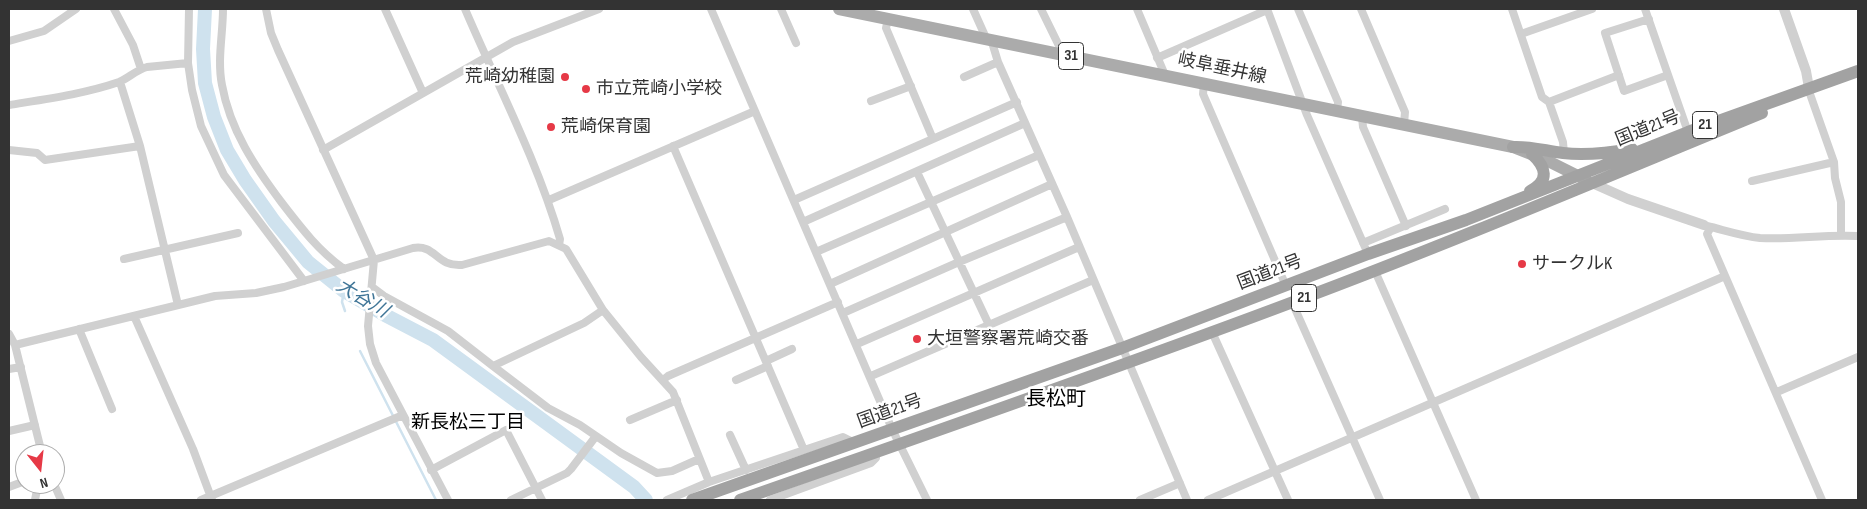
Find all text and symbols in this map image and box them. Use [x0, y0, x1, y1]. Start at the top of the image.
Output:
road number: 31 [1058, 42, 1084, 70]
street label: 岐阜垂井線 [1176, 49, 1268, 89]
place label: 荒崎幼稚園 [465, 66, 555, 88]
marker: 荒崎幼稚園 [559, 71, 571, 83]
place label: 市立荒崎小学校 [596, 78, 722, 100]
marker: 市立荒崎小学校 [580, 83, 592, 95]
street label: 国道21号 [1613, 106, 1683, 152]
road number: 21 [1692, 112, 1718, 138]
place label: 荒崎保育園 [561, 116, 651, 138]
marker: 荒崎保育園 [545, 121, 557, 133]
street label: 国道21号 [1234, 251, 1306, 295]
place label: サークルK [1532, 253, 1612, 275]
marker: サークルK [1516, 258, 1528, 270]
water label: 大谷川 [332, 275, 392, 323]
road number: 21 [1292, 284, 1316, 312]
place label: 大垣警察署荒崎交番 [927, 328, 1089, 350]
marker: 大垣警察署荒崎交番 [911, 333, 923, 345]
district label: 長松町 [1026, 388, 1086, 412]
street label: 国道21号 [854, 390, 926, 434]
district label: 新長松三丁目 [411, 412, 525, 434]
north arrow [15, 444, 65, 494]
text: N [38, 474, 50, 492]

